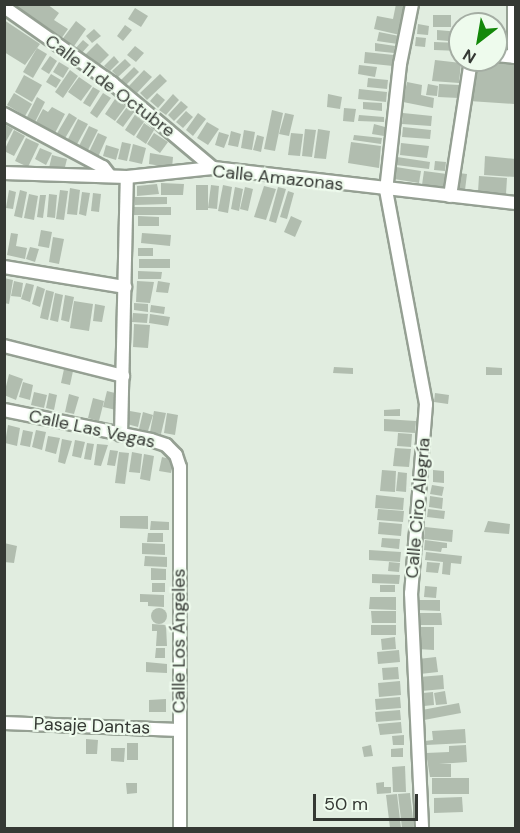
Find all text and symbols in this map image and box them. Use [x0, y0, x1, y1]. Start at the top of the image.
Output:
north arrow [448, 12, 508, 72]
street label: Calle 11 de Octubre [41, 30, 179, 142]
text: N [459, 44, 480, 68]
street label: Calle Amazonas [211, 160, 345, 196]
street label: Calle Las Vegas [27, 405, 157, 453]
street label: Calle Ciro Alegría [401, 437, 435, 579]
street label: Calle Los Ángeles [168, 569, 190, 713]
street label: Pasaje Dantas [33, 713, 151, 739]
scale bar [316, 782, 421, 820]
text: 50 m [324, 792, 368, 816]

